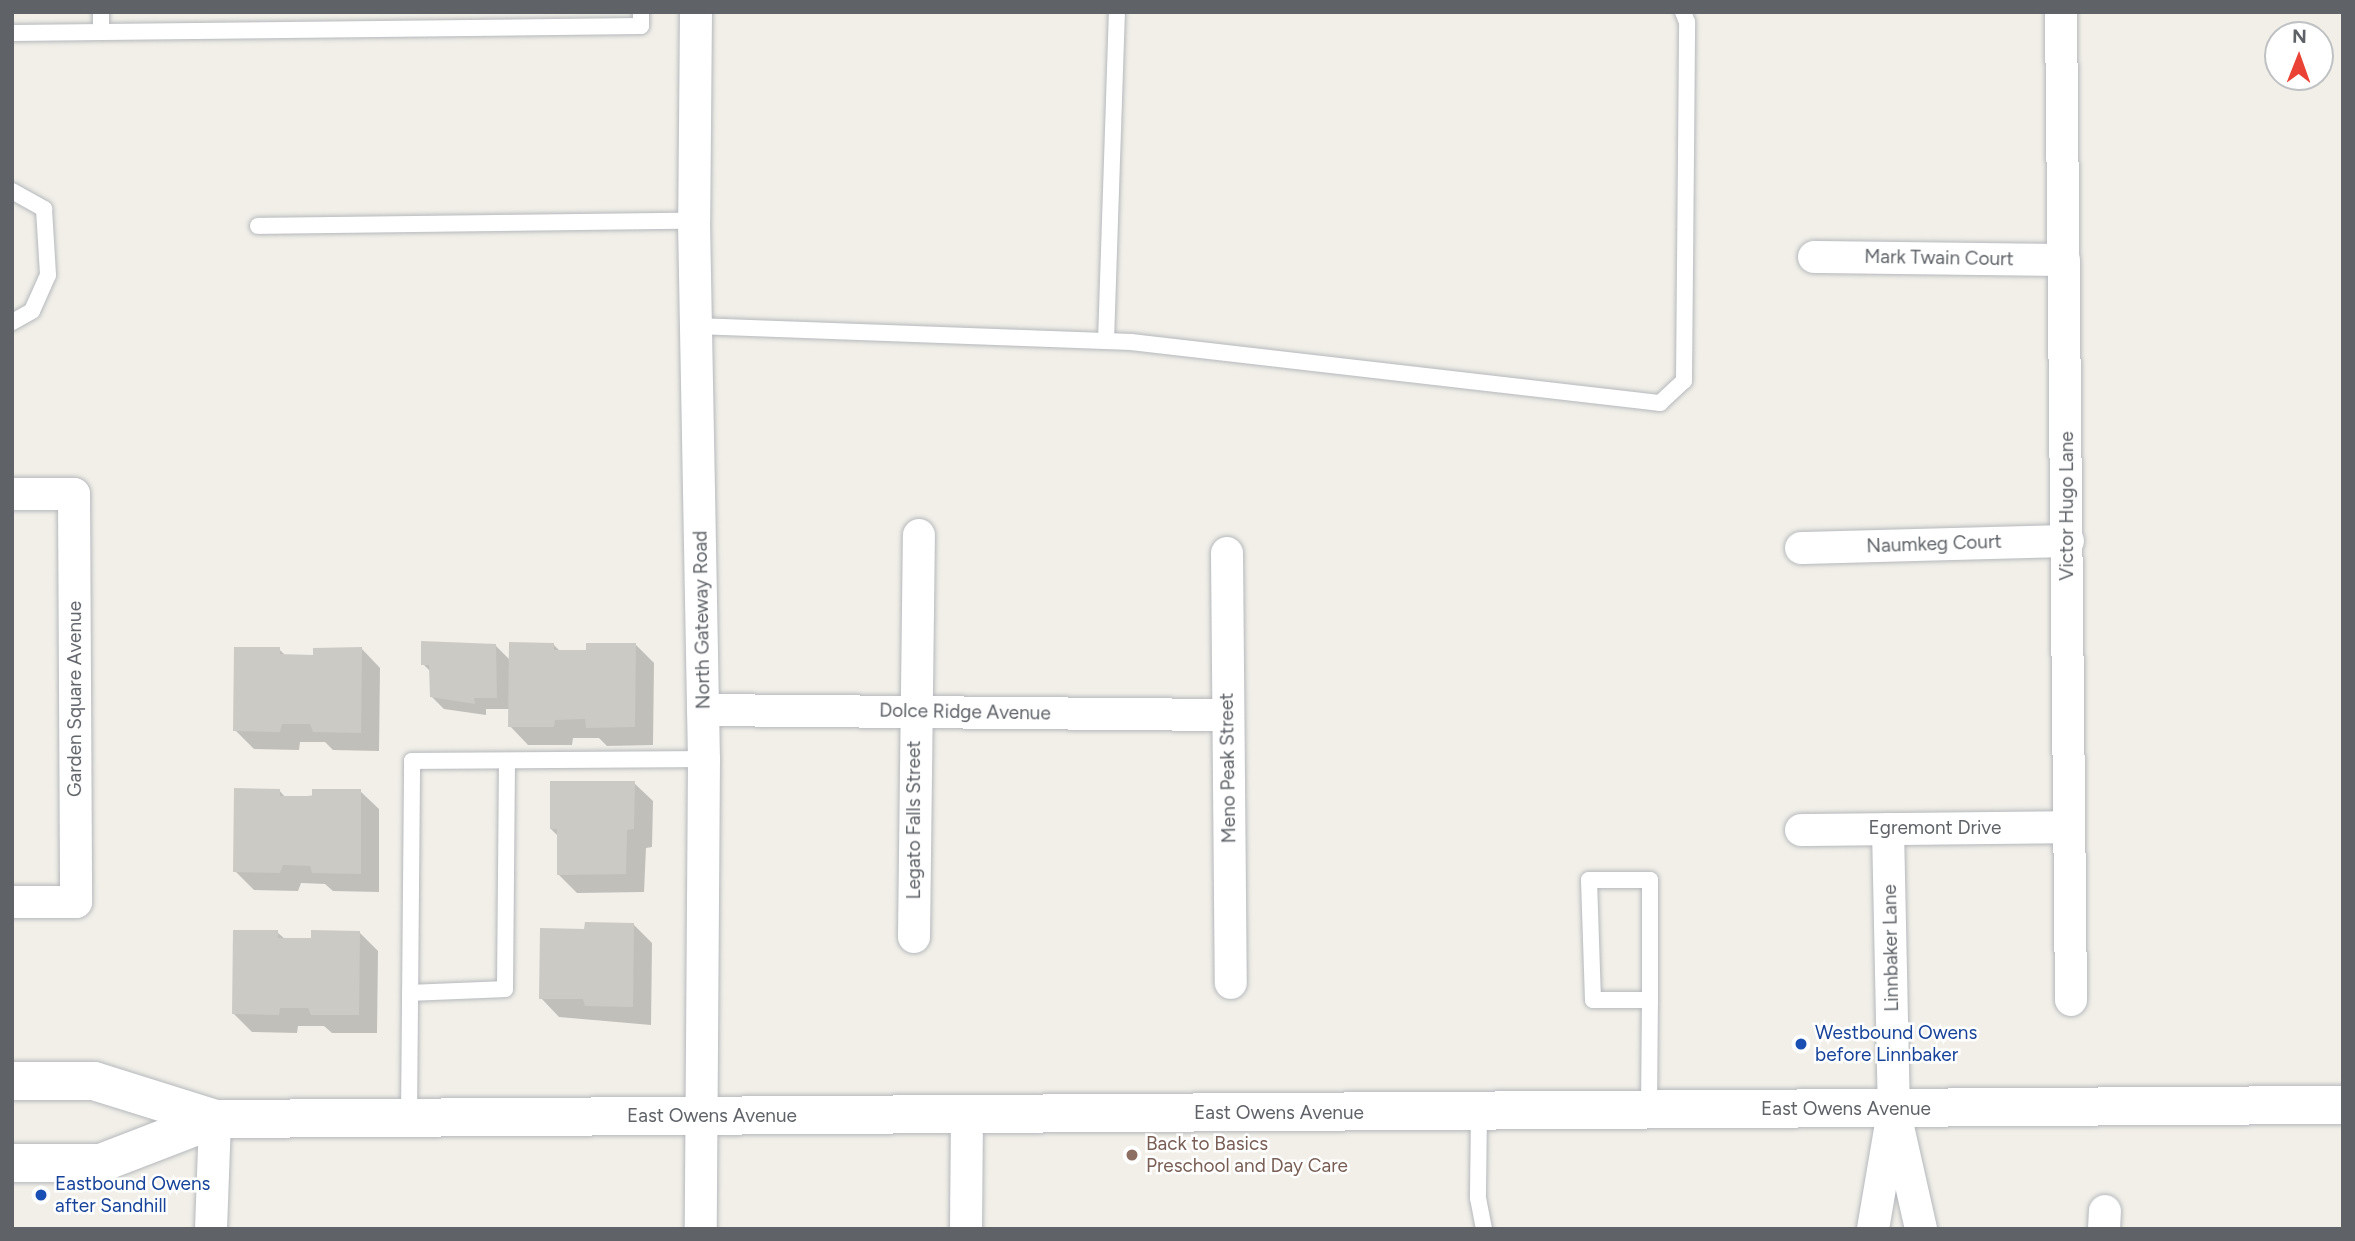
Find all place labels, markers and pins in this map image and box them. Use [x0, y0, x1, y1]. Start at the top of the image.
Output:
place label: Westbound Owens before Linnbaker [1815, 1022, 1977, 1066]
marker: Westbound Owens before Linnbaker [1793, 1036, 1809, 1052]
place label: Back to Basics Preschool and Day Care [1146, 1133, 1348, 1177]
marker: Back to Basics Preschool and Day Care [1124, 1147, 1140, 1163]
place label: Eastbound Owens after Sandhill [55, 1173, 210, 1217]
marker: Eastbound Owens after Sandhill [33, 1187, 49, 1203]

